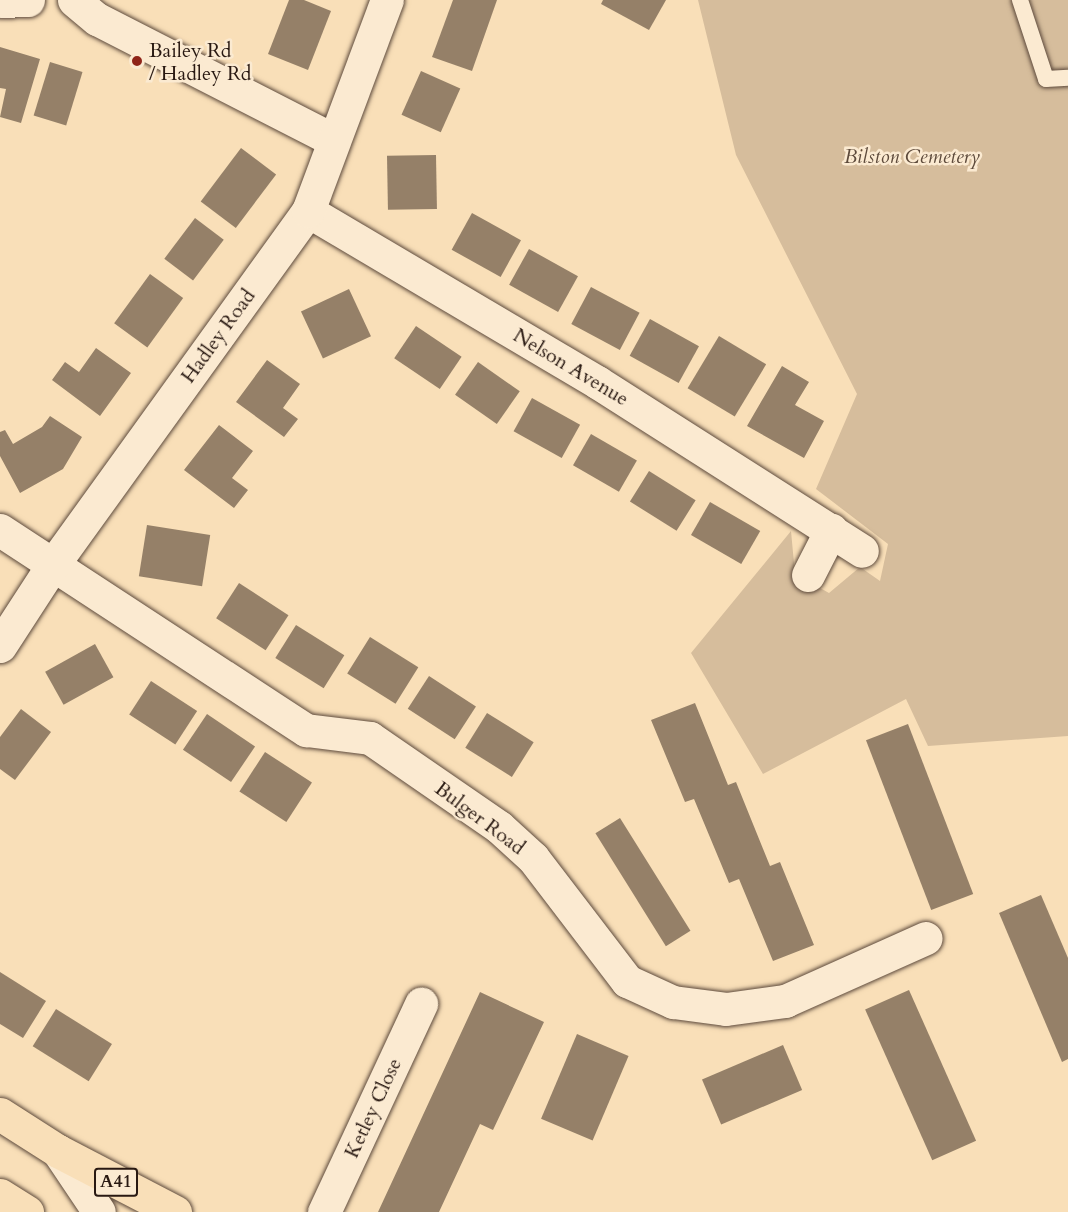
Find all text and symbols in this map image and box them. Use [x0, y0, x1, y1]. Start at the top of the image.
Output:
place label: Bailey Rd / Hadley Rd [149, 38, 251, 85]
marker: Bailey Rd / Hadley Rd [130, 54, 144, 68]
park label: Bilston Cemetery [844, 144, 980, 168]
street label: Hadley Road [176, 284, 260, 388]
street label: Nelson Avenue [509, 323, 633, 411]
street label: Bulger Road [430, 776, 530, 860]
street label: Ketley Close [339, 1054, 407, 1162]
road number: A41 [94, 1167, 138, 1197]

